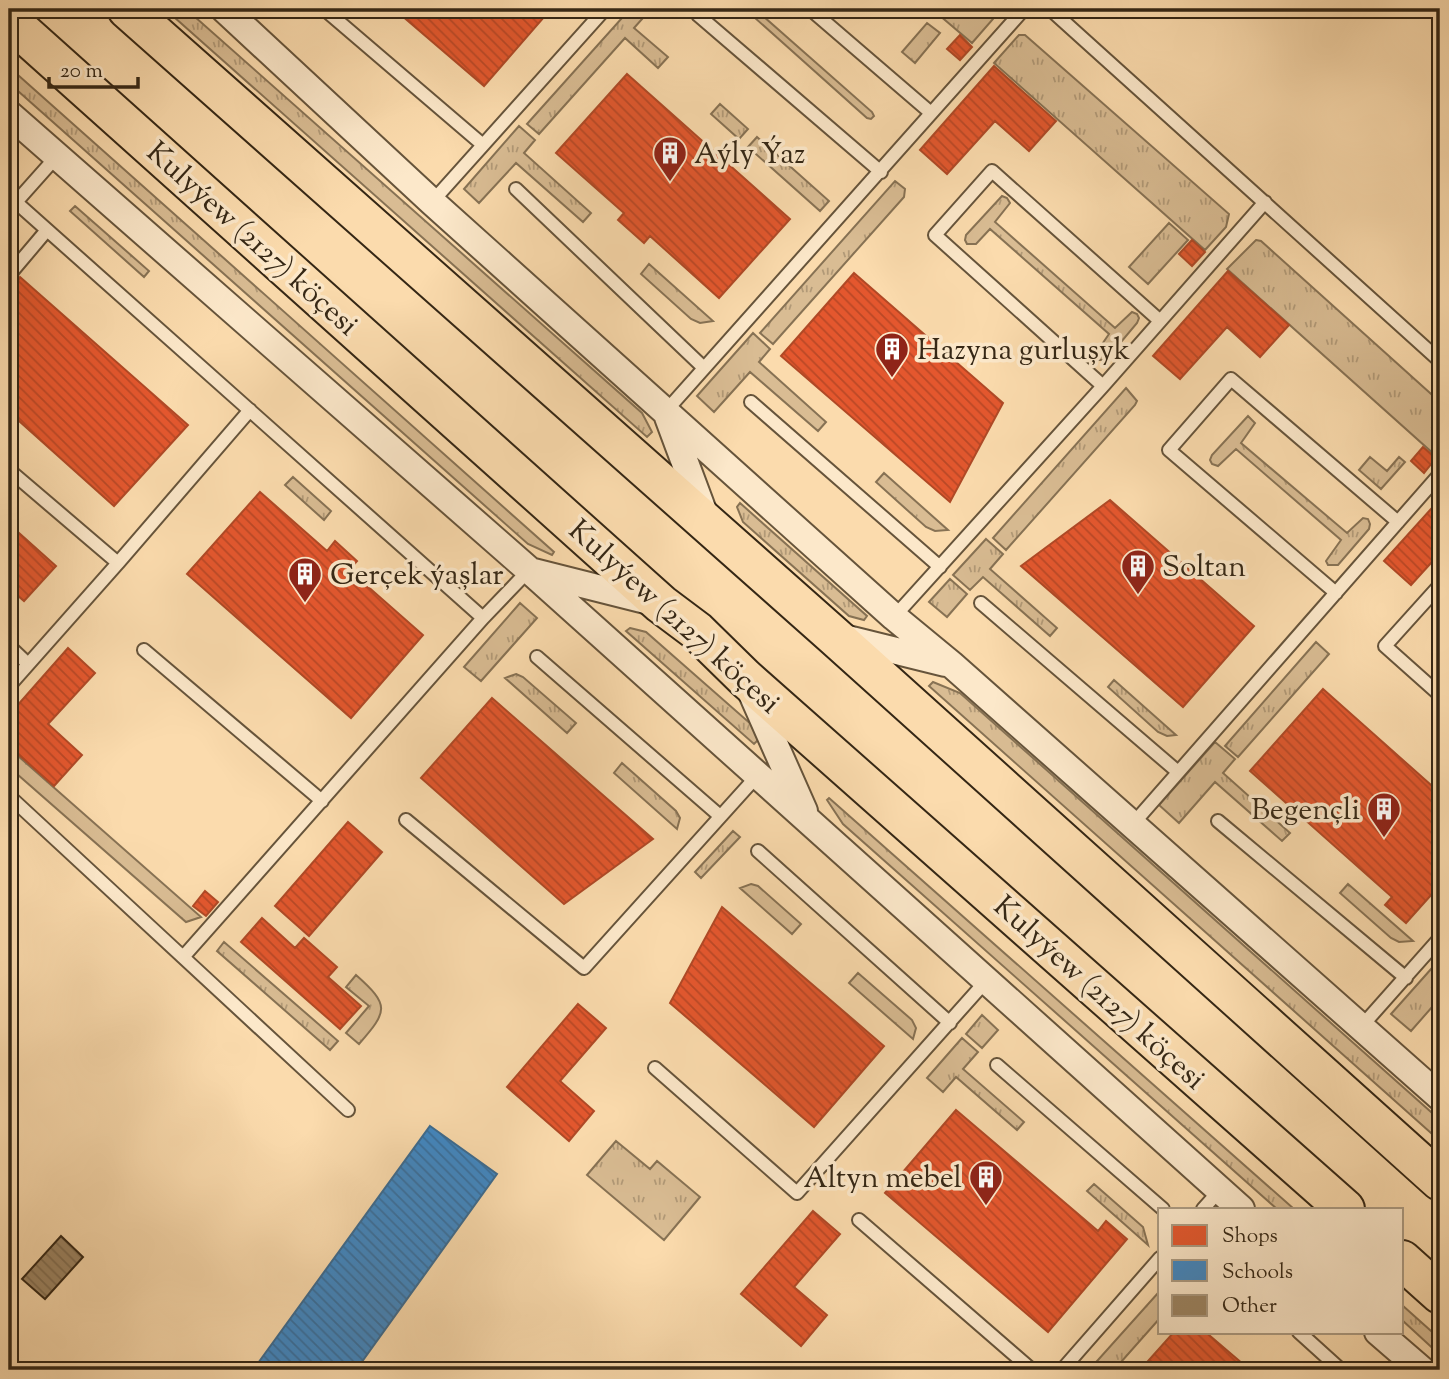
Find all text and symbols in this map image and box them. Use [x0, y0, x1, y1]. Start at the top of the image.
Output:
scale bar [49, 46, 138, 90]
text: 20 m [60, 57, 103, 87]
street label: Kulyýew (2127) köçesi [136, 133, 367, 347]
building icon: Aýly Ýaz [651, 134, 689, 183]
place label: Aýly Ýaz [694, 134, 805, 177]
building icon: Hazyna gurluşyk [873, 330, 911, 379]
place label: Hazyna gurluşyk [917, 330, 1130, 373]
street label: Kulyýew (2127) köçesi [558, 511, 789, 725]
building icon: Soltan [1119, 547, 1157, 596]
place label: Soltan [1162, 547, 1246, 590]
building icon: Gerçek ýaşlar [286, 555, 324, 604]
place label: Gerçek ýaşlar [330, 555, 504, 598]
place label: Begençli [1251, 790, 1360, 833]
building icon: Begençli [1365, 790, 1403, 839]
street label: Kulyýew (2127) köçesi [983, 887, 1214, 1101]
place label: Altyn mebel [803, 1158, 962, 1201]
building icon: Altyn mebel [967, 1158, 1005, 1207]
legend [1158, 1208, 1404, 1334]
text: Shops [1222, 1222, 1278, 1252]
text: Schools [1222, 1258, 1293, 1288]
text: Other [1222, 1292, 1277, 1322]

